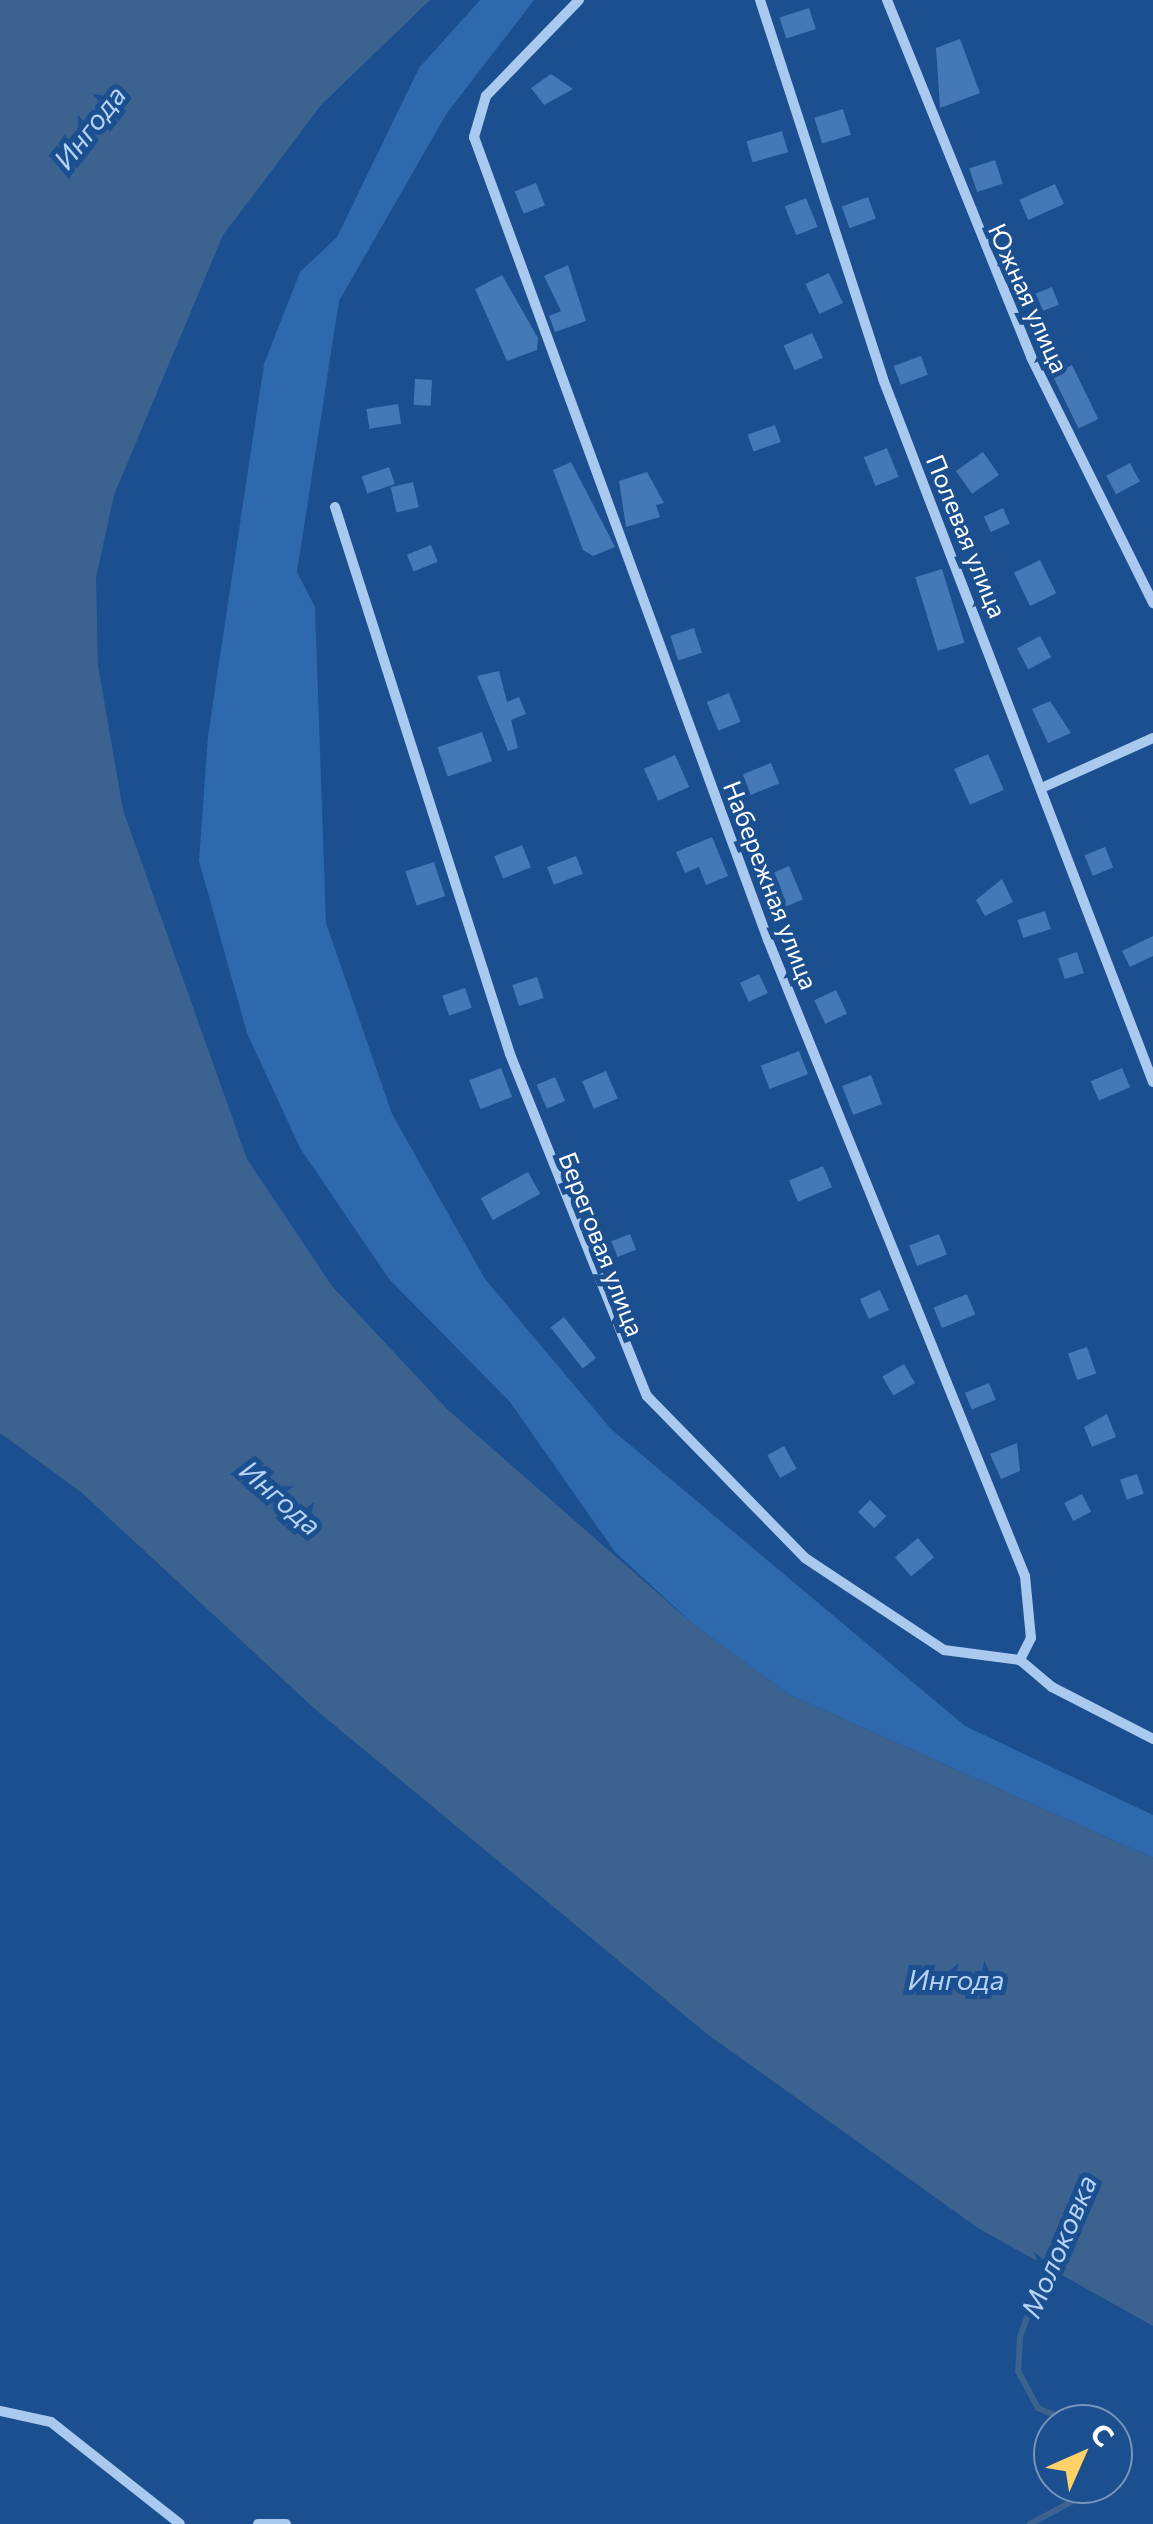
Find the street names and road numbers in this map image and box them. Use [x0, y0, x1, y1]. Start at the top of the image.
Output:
street label: Южная улица [983, 219, 1075, 377]
street label: Полевая улица [921, 450, 1013, 622]
street label: Набережная улица [717, 776, 825, 994]
street label: Береговая улица [553, 1148, 651, 1340]

